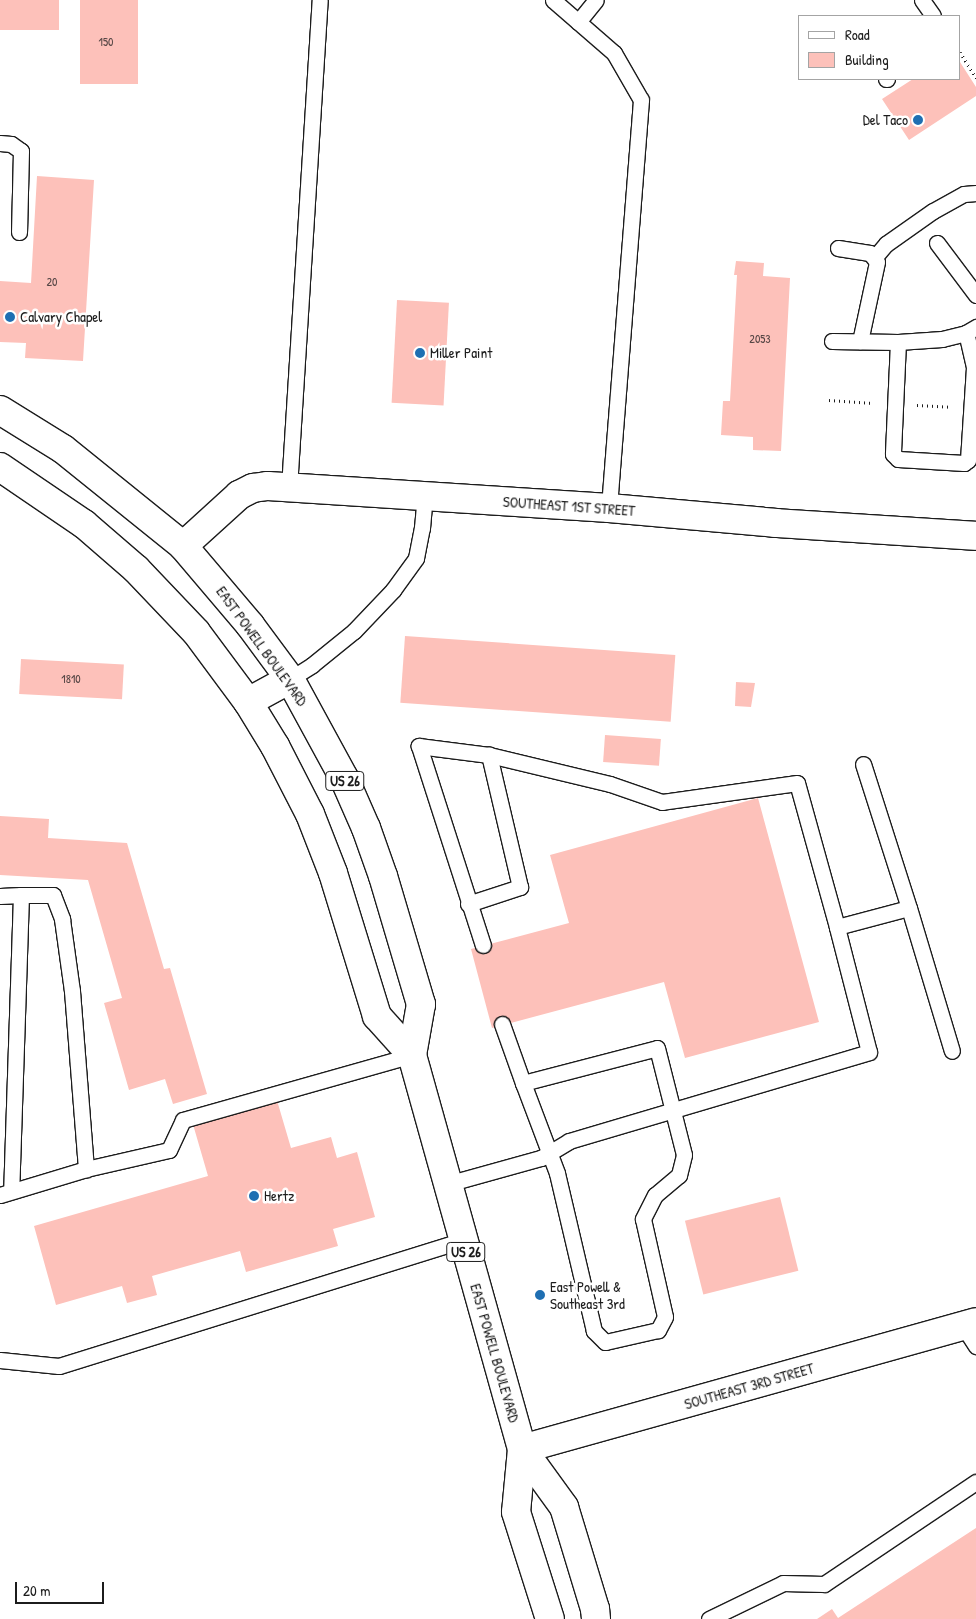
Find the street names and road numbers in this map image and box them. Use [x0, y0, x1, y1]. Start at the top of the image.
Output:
street label: SOUTHEAST 1ST STREET [502, 492, 636, 520]
street label: EAST POWELL BOULEVARD [213, 583, 311, 709]
road number: US 26 [325, 769, 365, 792]
road number: US 26 [446, 1240, 486, 1264]
street label: EAST POWELL BOULEVARD [467, 1282, 523, 1424]
street label: SOUTHEAST 3RD STREET [682, 1359, 816, 1413]

